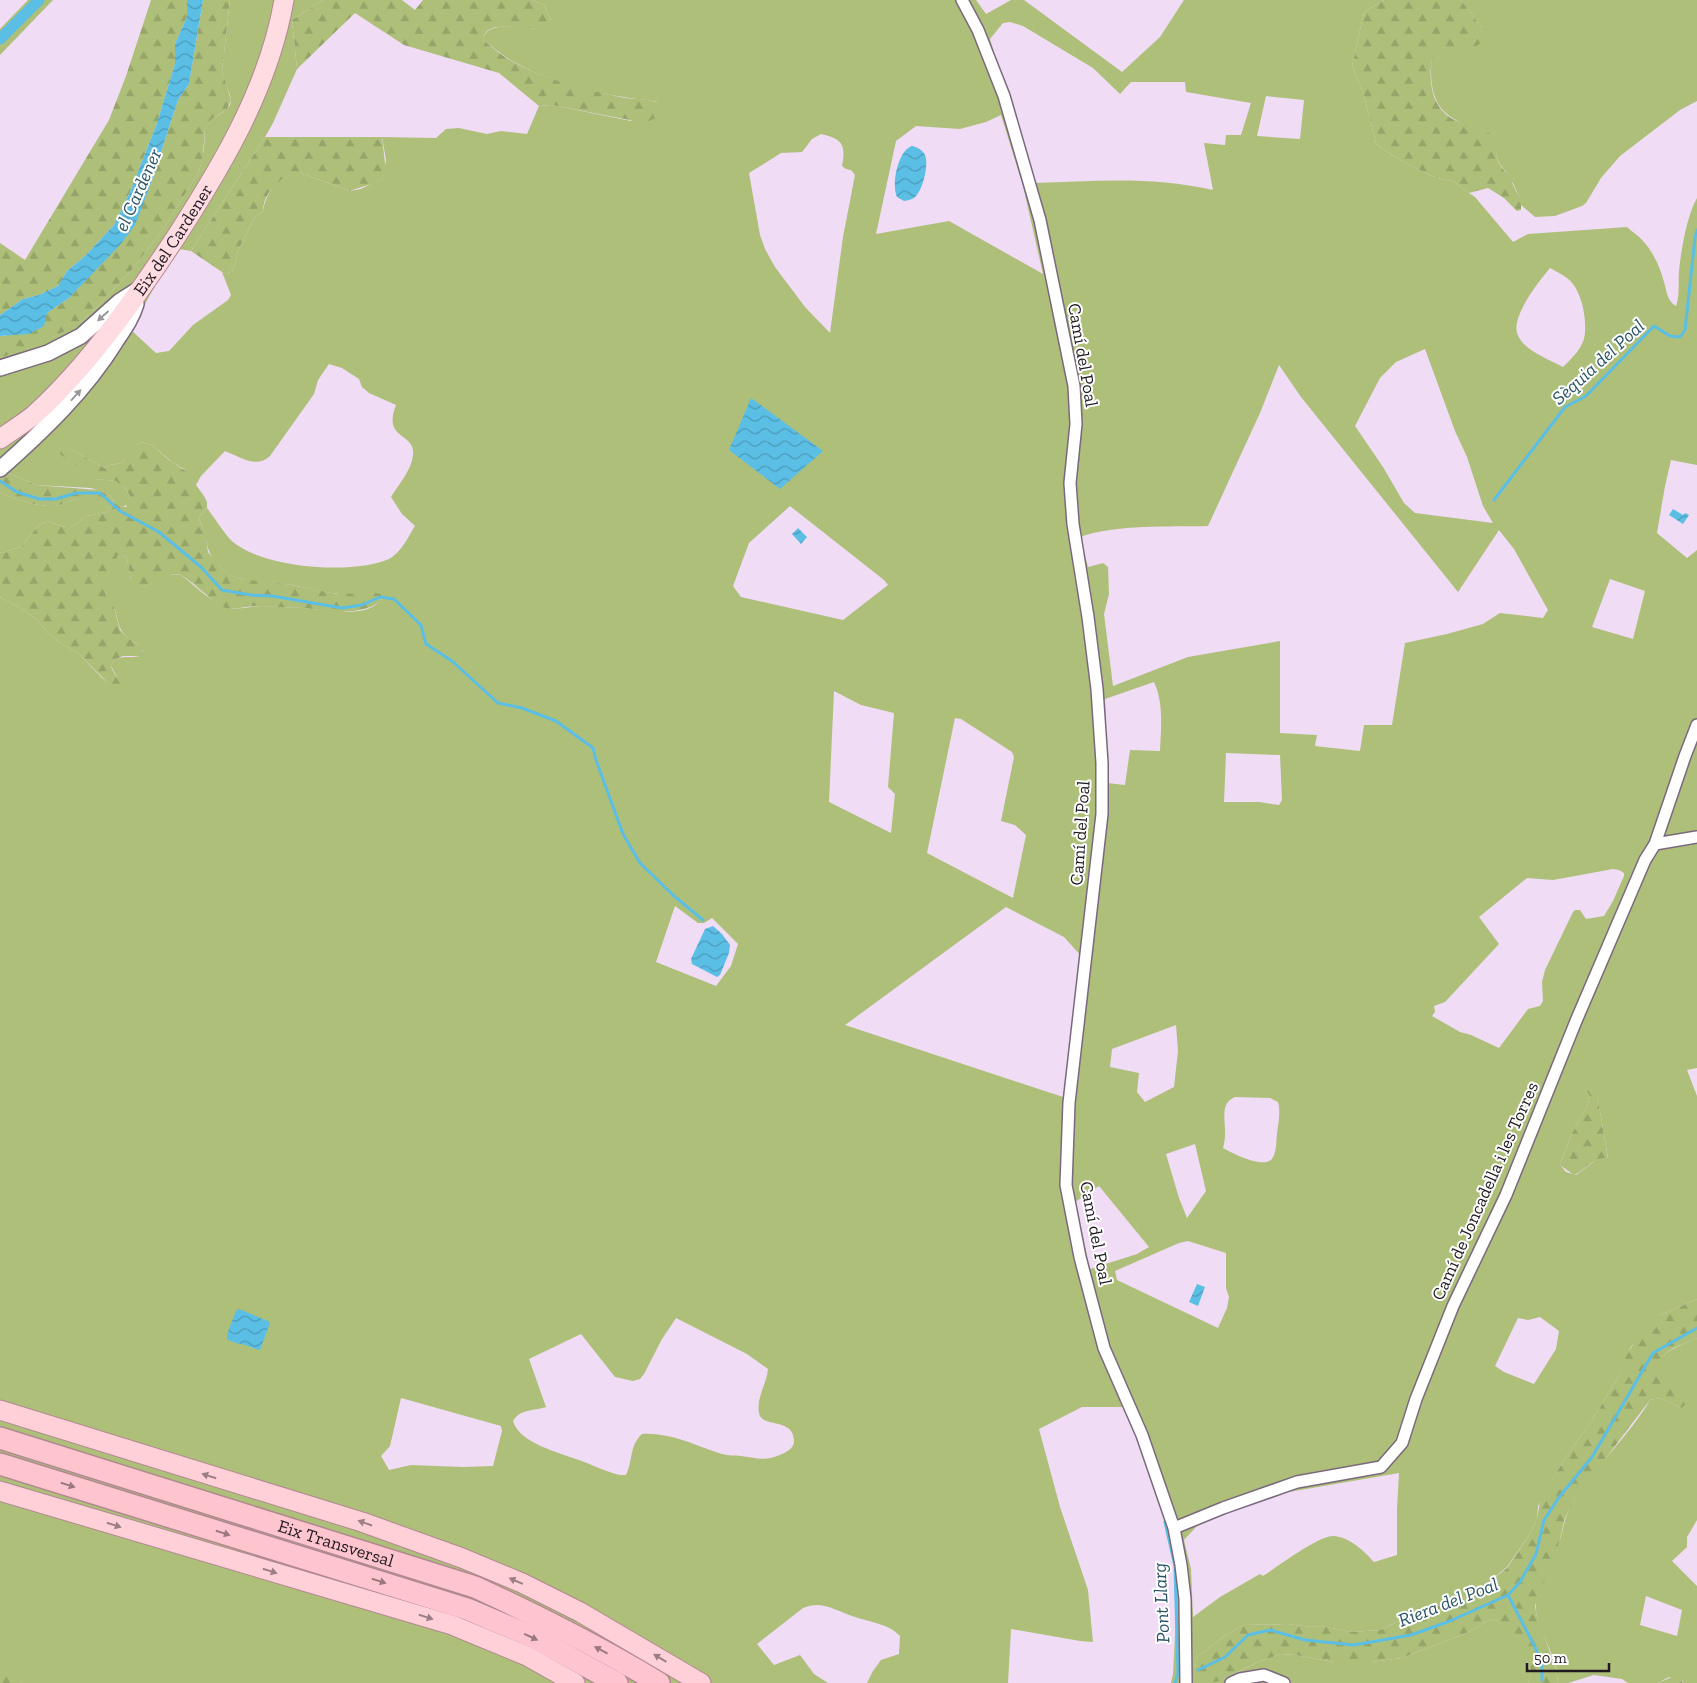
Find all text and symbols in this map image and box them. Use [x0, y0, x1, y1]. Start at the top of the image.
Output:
water label: el Cardener [110, 145, 167, 235]
street label: Eix del Cardener [128, 180, 217, 300]
street label: Camí del Poal [1063, 301, 1103, 409]
one-way arrow [98, 310, 110, 322]
water label: Sèquia del Poal [1547, 314, 1649, 410]
one-way arrow [70, 389, 82, 401]
street label: Camí del Poal [1065, 780, 1095, 886]
street label: Camí de Joncadella i les Torres [1427, 1078, 1543, 1304]
street label: Camí del Poal [1075, 1179, 1117, 1287]
one-way arrow [202, 1471, 217, 1479]
one-way arrow [61, 1481, 76, 1489]
street label: Eix Transversal [275, 1515, 397, 1572]
one-way arrow [357, 1519, 372, 1526]
one-way arrow [107, 1521, 122, 1529]
one-way arrow [216, 1530, 231, 1537]
water label: Pont Llarg [1147, 1562, 1175, 1644]
one-way arrow [263, 1567, 278, 1575]
water label: Riera del Poal [1395, 1572, 1501, 1632]
one-way arrow [509, 1577, 523, 1585]
one-way arrow [371, 1578, 386, 1586]
one-way arrow [418, 1614, 433, 1622]
one-way arrow [524, 1633, 538, 1641]
scale bar [1527, 1640, 1610, 1672]
one-way arrow [594, 1646, 608, 1654]
text: 50 m [1534, 1649, 1567, 1667]
one-way arrow [653, 1653, 666, 1662]

